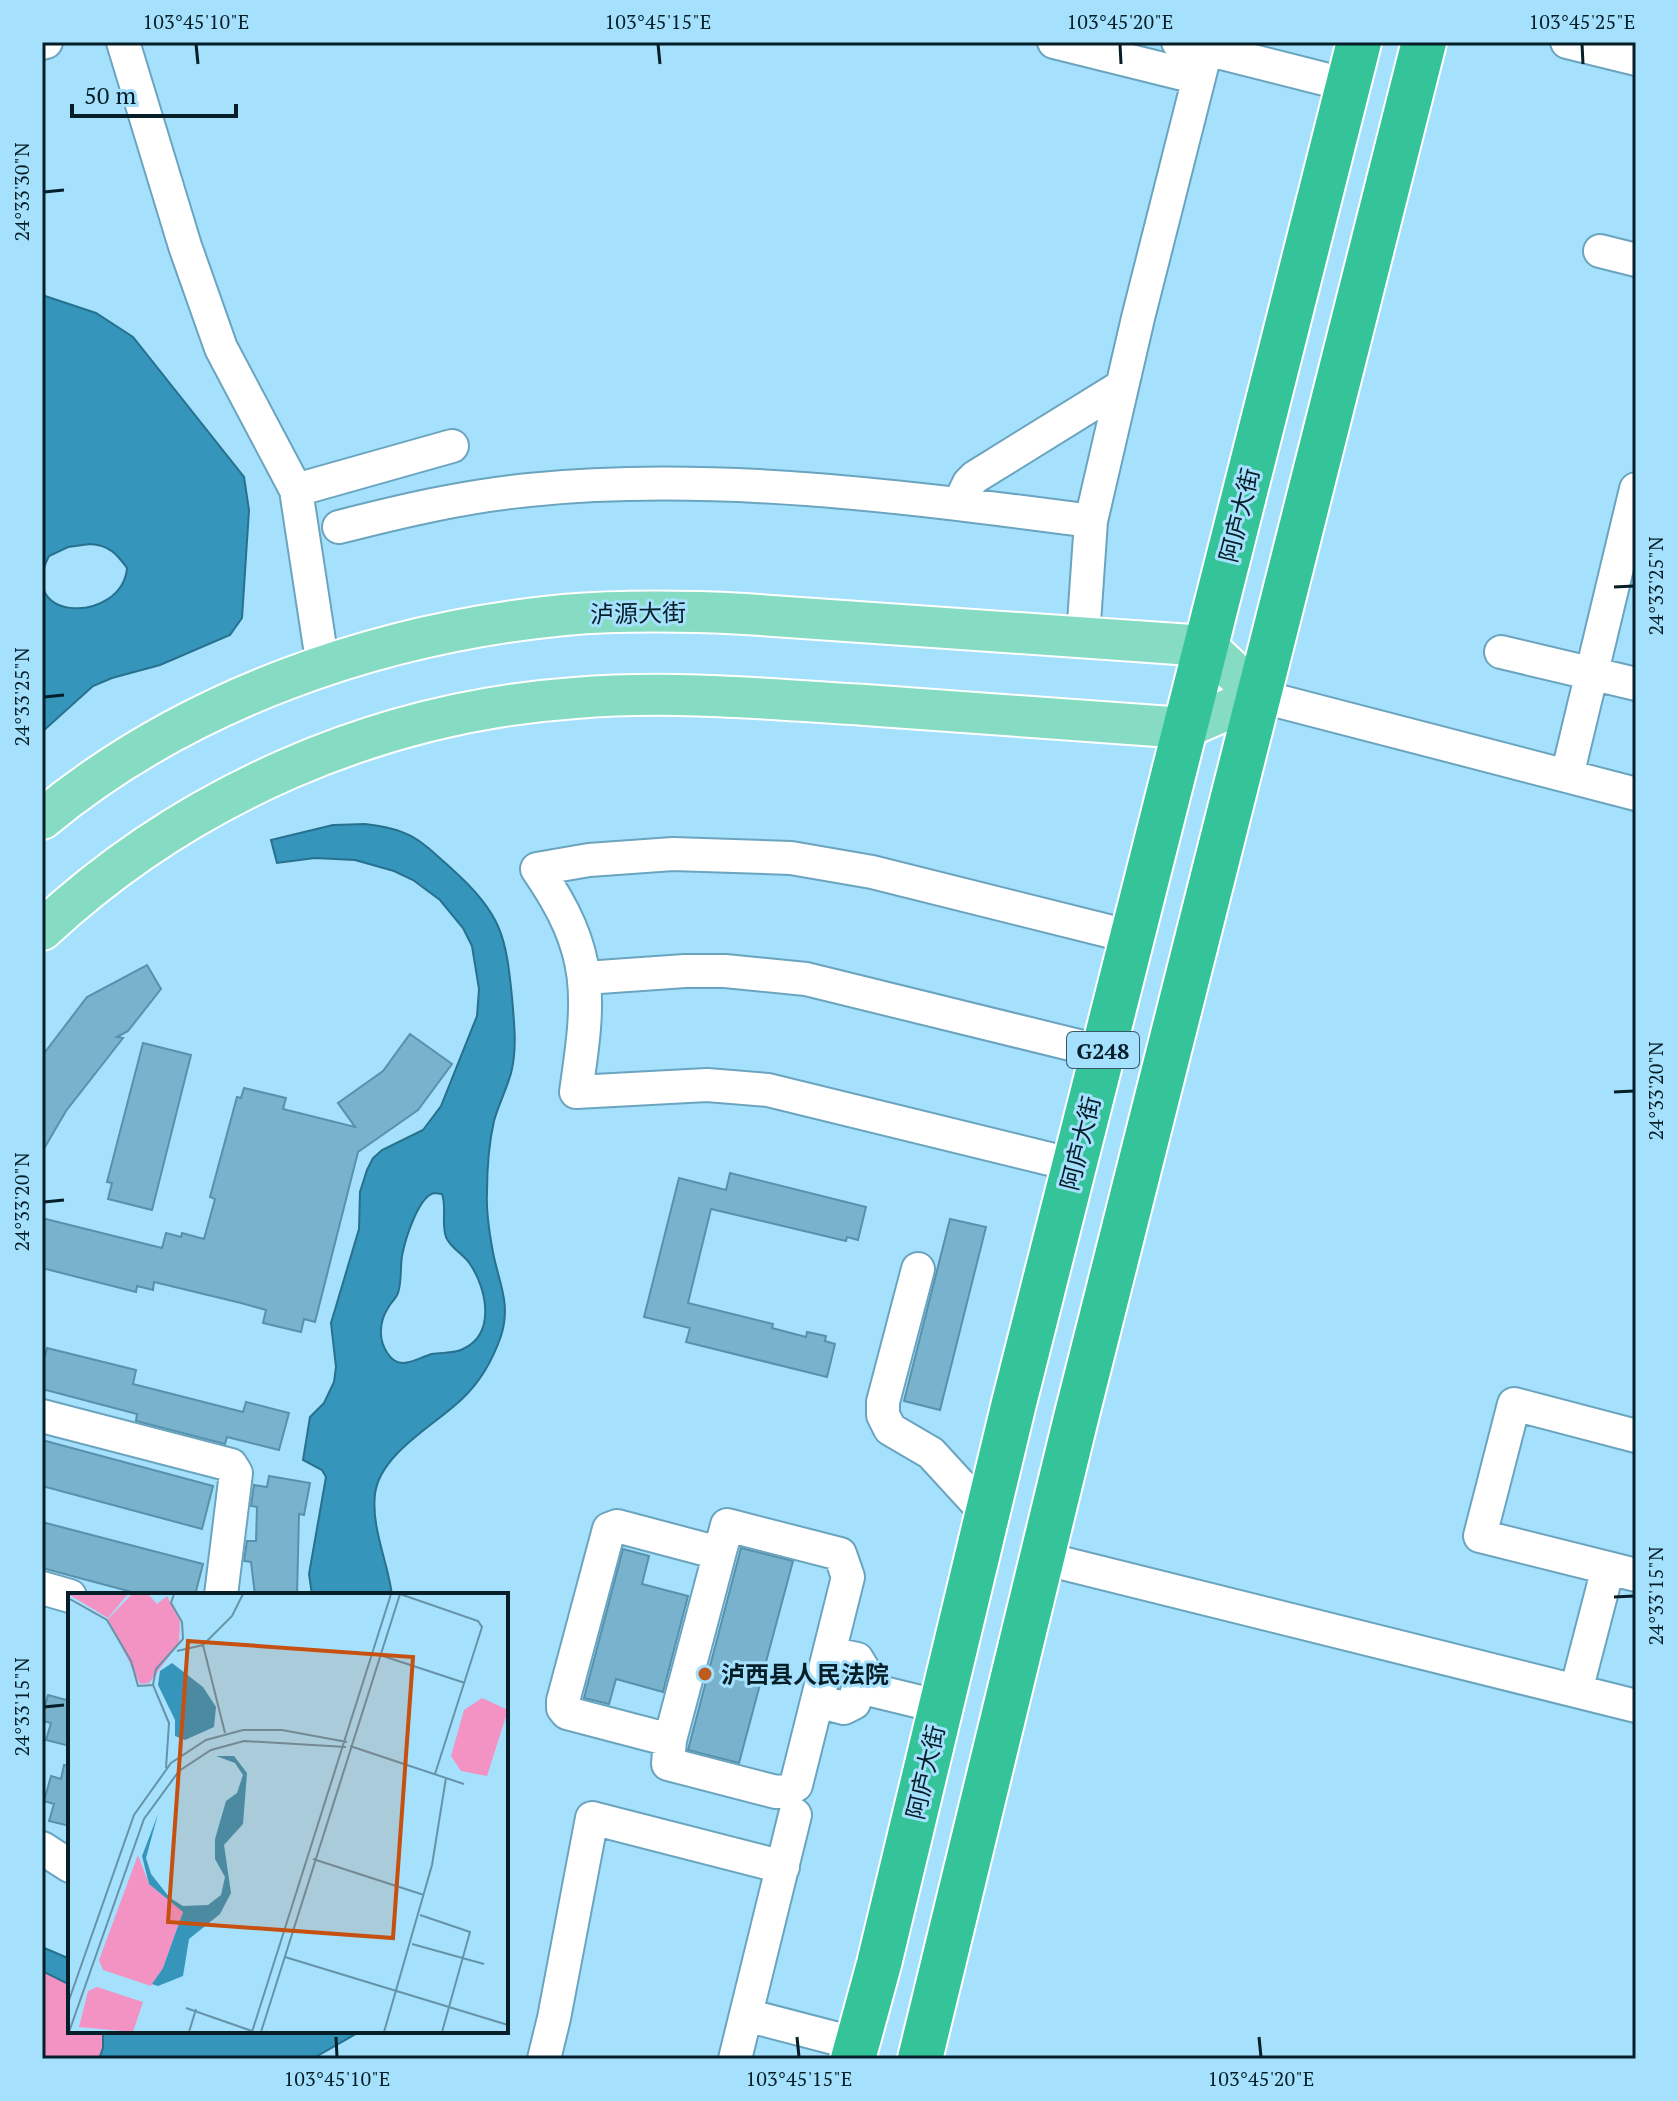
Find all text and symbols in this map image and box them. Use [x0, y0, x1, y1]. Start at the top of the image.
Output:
text: 103°45'10"E [143, 8, 249, 35]
text: 103°45'15"E [605, 8, 711, 35]
text: 103°45'20"E [1067, 8, 1173, 35]
text: 103°45'25"E [1529, 8, 1635, 35]
scale bar [72, 68, 236, 118]
text: 50 m [84, 79, 136, 111]
text: 24°33'30"N [8, 142, 35, 242]
street label: 阿庐大街 [1212, 465, 1266, 565]
text: 24°33'25"N [1642, 536, 1669, 636]
street label: 泸源大街 [590, 596, 686, 630]
text: 24°33'25"N [8, 647, 35, 747]
road number: G248 [1067, 1032, 1139, 1068]
text: 24°33'20"N [1642, 1041, 1669, 1141]
street label: 阿庐大街 [1053, 1093, 1107, 1193]
text: 24°33'20"N [8, 1152, 35, 1252]
text: 24°33'15"N [1642, 1546, 1669, 1646]
inset map [68, 1593, 508, 2033]
text: 24°33'15"N [8, 1657, 35, 1757]
place label: 泸西县人民法院 [721, 1658, 889, 1690]
marker: 泸西县人民法院 [696, 1665, 714, 1683]
street label: 阿庐大街 [899, 1722, 951, 1822]
text: 103°45'10"E [284, 2065, 390, 2092]
text: 103°45'15"E [746, 2065, 852, 2092]
text: 103°45'20"E [1208, 2065, 1314, 2092]

